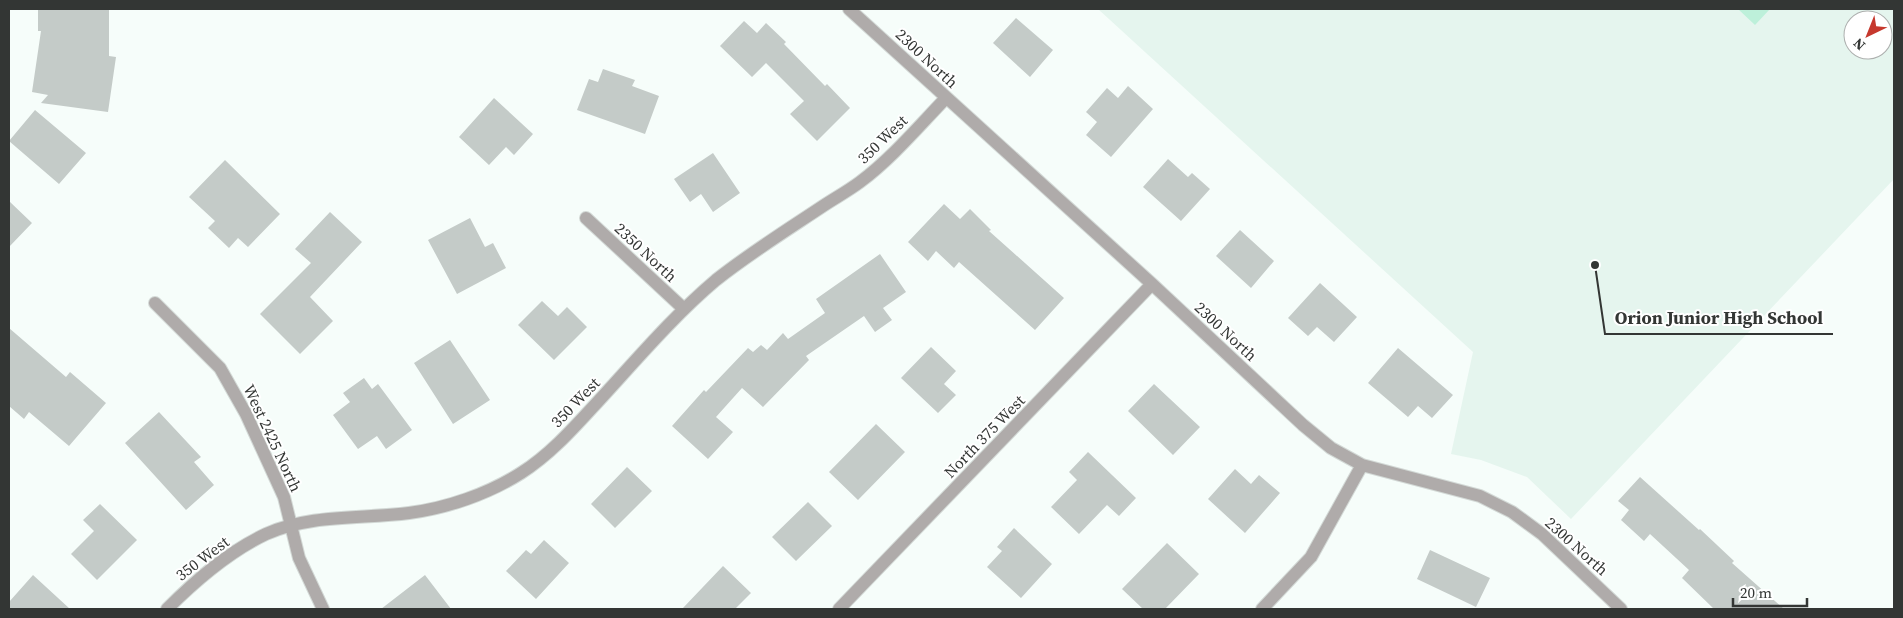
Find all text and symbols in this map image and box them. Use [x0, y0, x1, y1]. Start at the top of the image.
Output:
north arrow [1843, 10, 1893, 60]
street label: 2300 North [891, 23, 963, 93]
text: N [1849, 34, 1870, 55]
street label: 350 West [852, 109, 912, 168]
street label: 2350 North [610, 217, 682, 287]
street label: 2300 North [1190, 296, 1262, 366]
callout: Orion Junior High School [1605, 301, 1833, 334]
text: Orion Junior High School [1615, 305, 1823, 330]
street label: 350 West [546, 372, 605, 432]
street label: West 2425 North [238, 381, 308, 496]
street label: North 375 West [939, 389, 1030, 482]
street label: 2300 North [1541, 512, 1614, 581]
street label: 350 West [171, 530, 234, 585]
scale bar [1733, 576, 1807, 608]
text: 20 m [1740, 582, 1772, 603]

